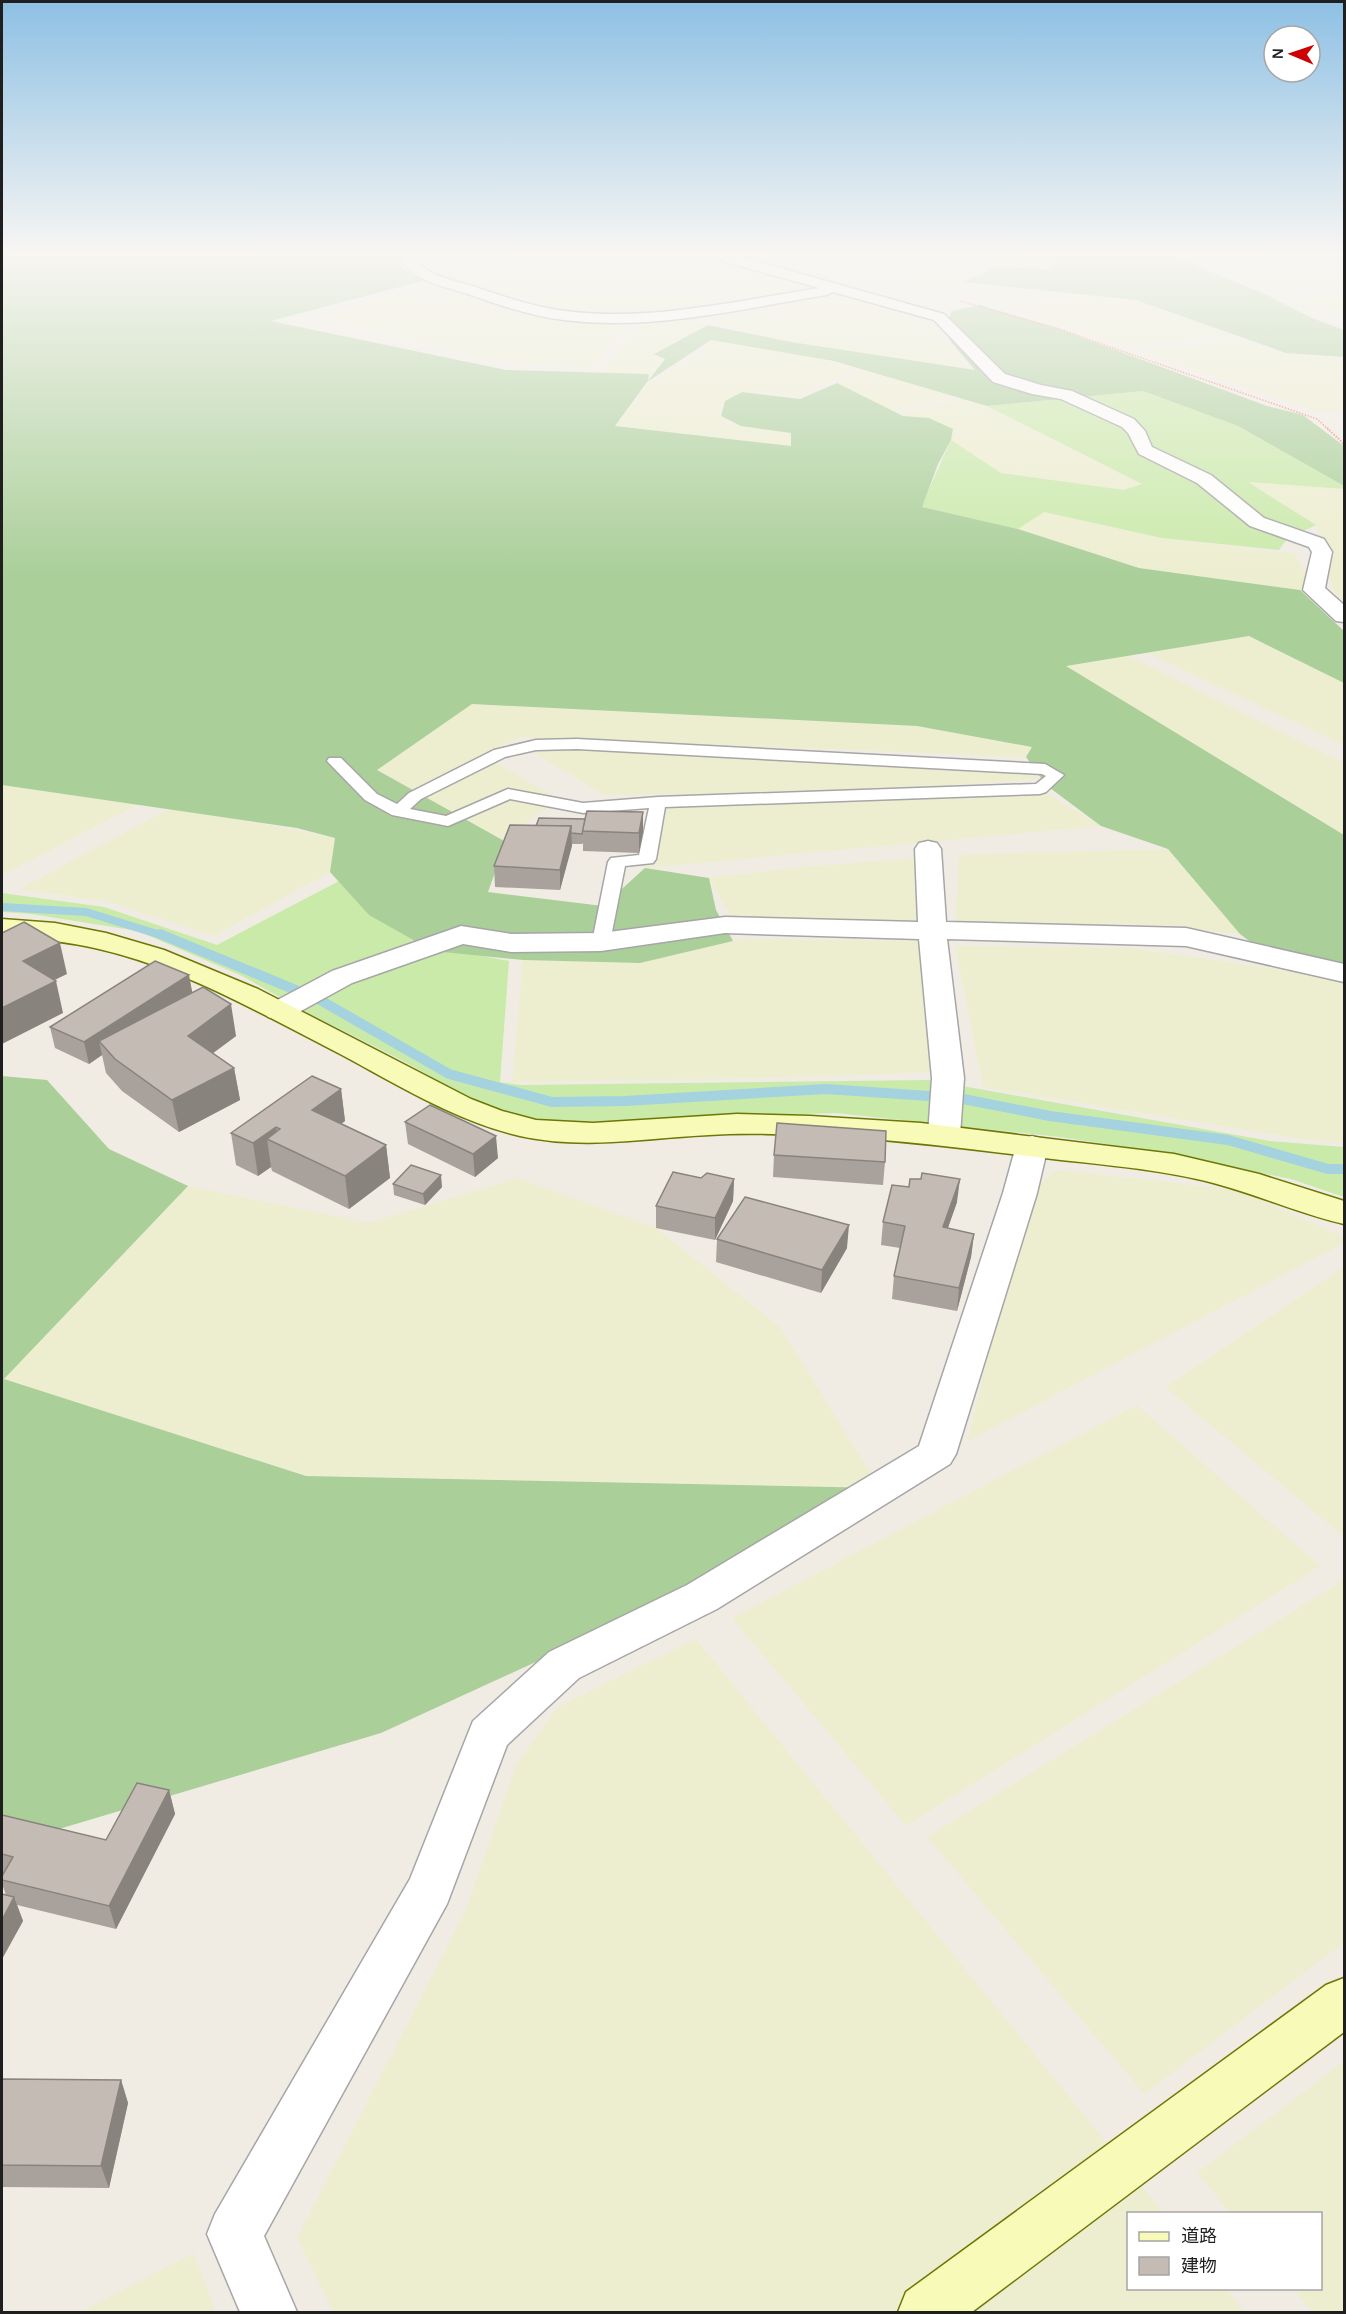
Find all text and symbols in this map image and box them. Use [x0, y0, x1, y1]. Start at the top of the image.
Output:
north arrow [1262, 24, 1322, 84]
text: N [1268, 47, 1287, 60]
legend [1127, 2212, 1322, 2290]
text: 道路 [1181, 2225, 1217, 2247]
text: 建物 [1181, 2255, 1217, 2277]

